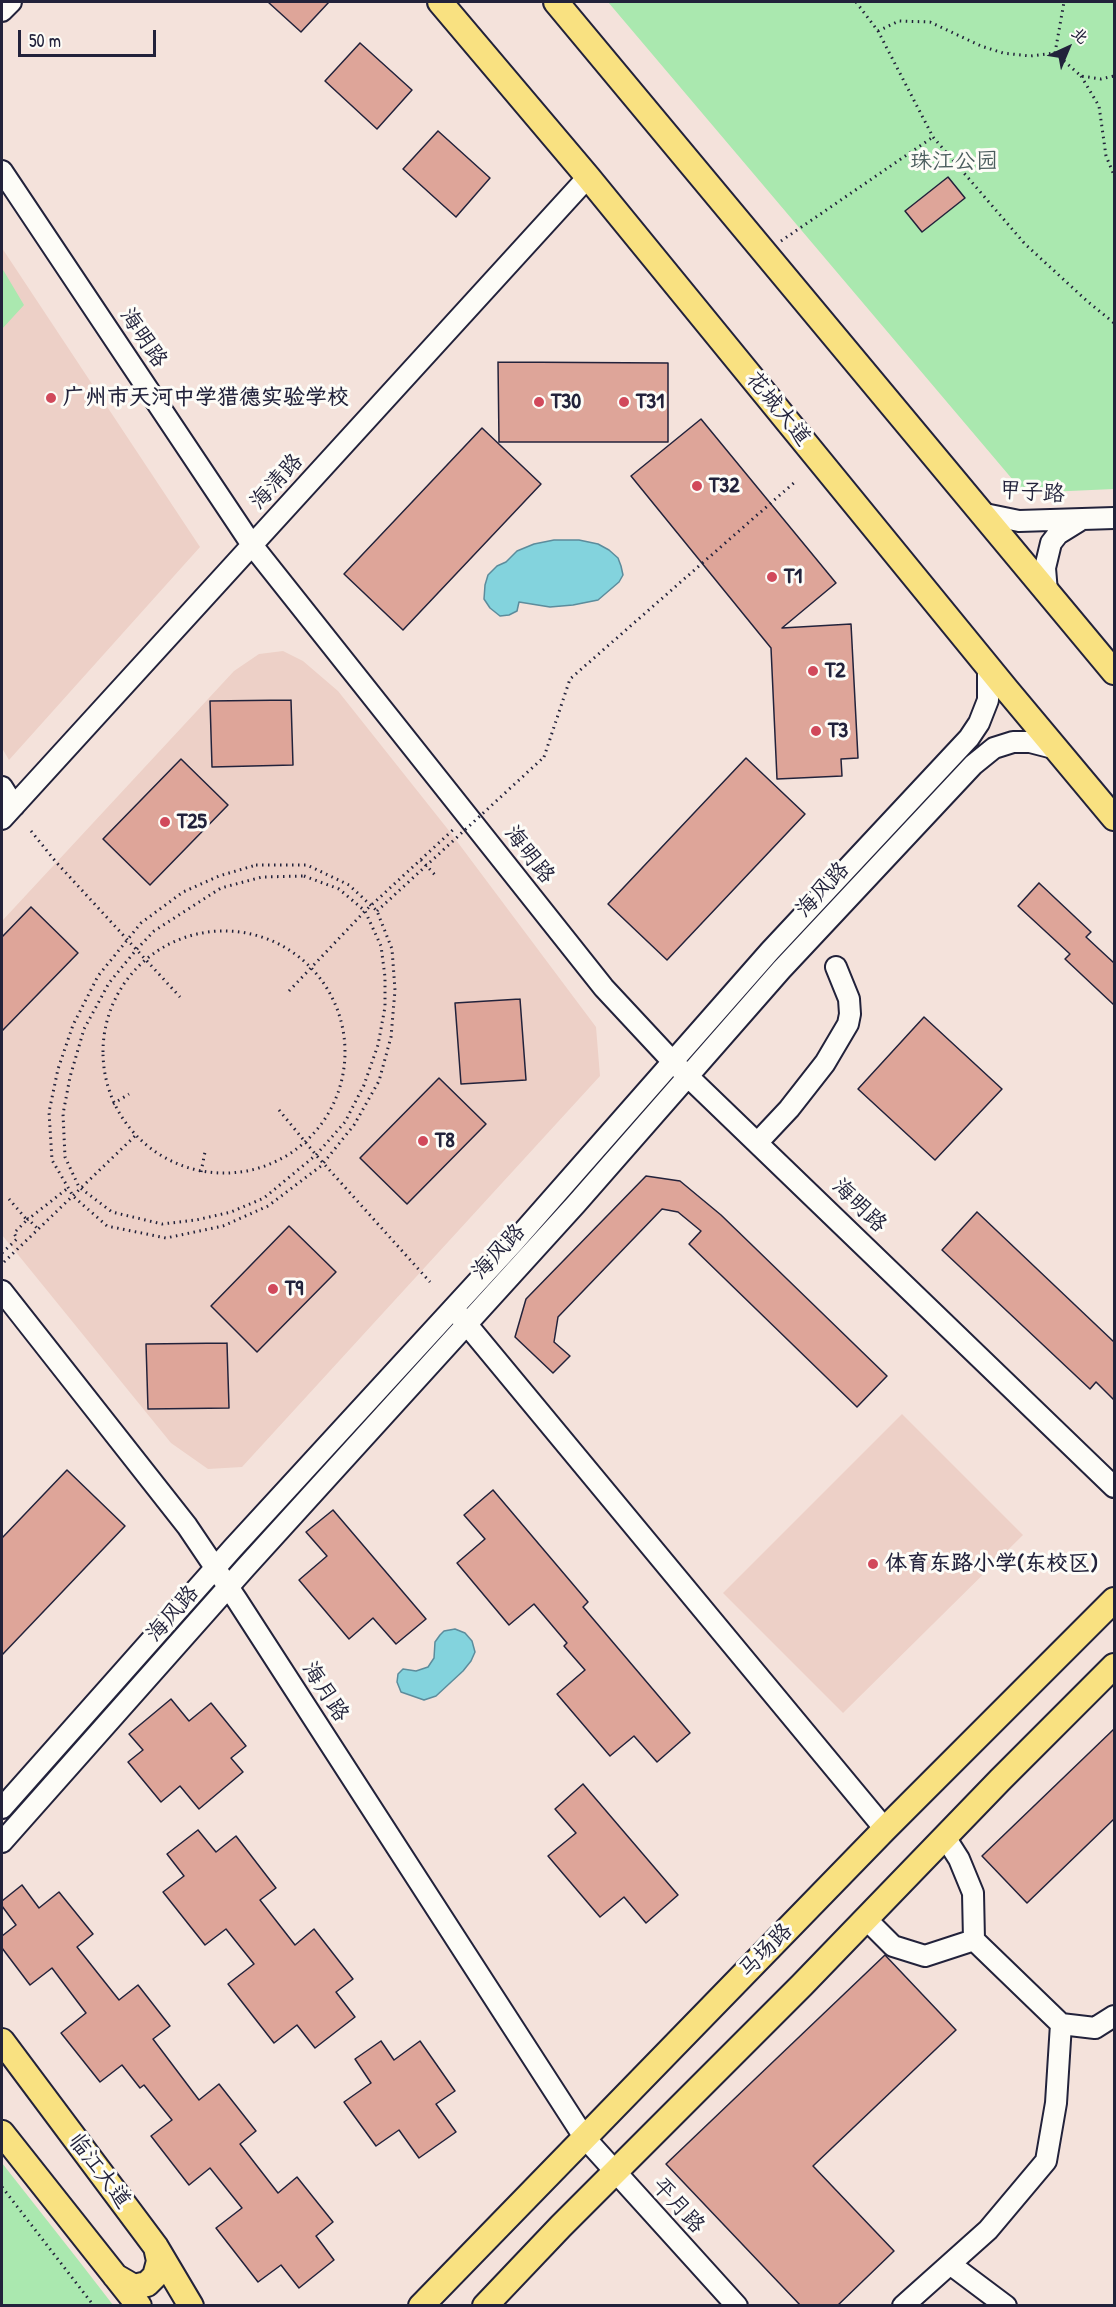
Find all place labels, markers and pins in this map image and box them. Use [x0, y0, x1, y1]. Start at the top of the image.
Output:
place label: 广州市天河中学猎德实验学校 [63, 385, 349, 411]
place label: T30 [551, 389, 581, 415]
place label: T31 [636, 389, 664, 415]
marker: 广州市天河中学猎德实验学校 [44, 391, 58, 405]
marker: T30 [532, 395, 546, 409]
marker: T31 [617, 395, 631, 409]
place label: T32 [709, 473, 739, 499]
marker: T32 [690, 479, 704, 493]
place label: T1 [784, 564, 802, 590]
marker: T1 [765, 570, 779, 584]
place label: T2 [825, 658, 846, 684]
marker: T2 [806, 664, 820, 678]
place label: T3 [828, 718, 848, 744]
marker: T3 [809, 724, 823, 738]
place label: T25 [177, 809, 207, 835]
marker: T25 [158, 815, 172, 829]
place label: T8 [435, 1128, 455, 1154]
marker: T8 [416, 1134, 430, 1148]
place label: T9 [285, 1276, 303, 1302]
marker: T9 [266, 1282, 280, 1296]
place label: 体育东路小学(东校区) [885, 1551, 1098, 1577]
marker: 体育东路小学(东校区) [866, 1557, 880, 1571]

